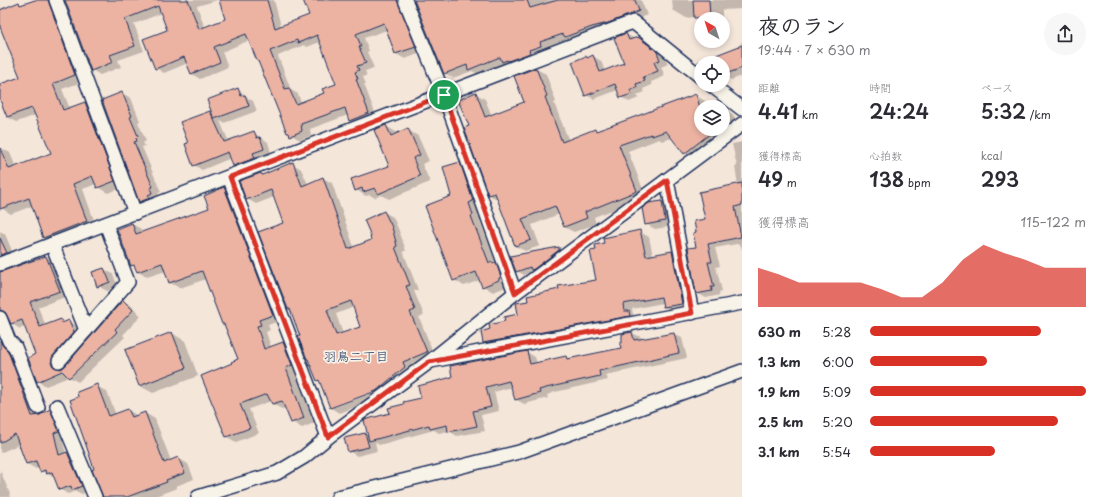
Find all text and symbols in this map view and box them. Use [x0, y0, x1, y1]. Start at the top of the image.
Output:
text: 夜のラン [758, 8, 846, 41]
north arrow [694, 12, 730, 48]
map controls [694, 12, 730, 136]
button: share [1044, 13, 1086, 55]
text: 19:44 · 7 × 630 m [758, 40, 871, 59]
button: locate [694, 56, 730, 92]
pin [427, 78, 461, 112]
text: 距離 [758, 79, 780, 96]
text: 時間 [869, 79, 891, 96]
text: ペース [981, 79, 1013, 96]
icon: arrive [433, 84, 455, 106]
text: 4.41 [758, 96, 798, 126]
text: 24:24 [869, 96, 929, 126]
text: 5:32 [981, 96, 1026, 126]
button: layers [694, 100, 730, 136]
text: km [798, 106, 818, 123]
text: /km [1026, 106, 1051, 123]
text: 獲得標高 [758, 147, 802, 164]
text: 心拍数 [869, 147, 902, 164]
text: kcal [981, 147, 1003, 164]
text: 49 [758, 164, 783, 194]
text: 138 [869, 164, 904, 194]
text: 293 [981, 164, 1019, 194]
text: m [783, 174, 797, 191]
text: bpm [904, 174, 931, 191]
text: 獲得標高 [758, 212, 810, 231]
text: 115–122 m [1021, 212, 1086, 231]
text: 630 m [758, 322, 801, 341]
text: 5:28 [822, 322, 851, 341]
district label: 羽鳥二丁目 [323, 346, 389, 365]
text: 1.3 km [758, 352, 801, 371]
text: 6:00 [822, 352, 854, 371]
text: 1.9 km [758, 382, 800, 401]
text: 5:09 [822, 382, 851, 401]
text: 2.5 km [758, 412, 803, 431]
text: 5:20 [822, 412, 853, 431]
text: 3.1 km [758, 442, 800, 461]
text: 5:54 [822, 442, 851, 461]

